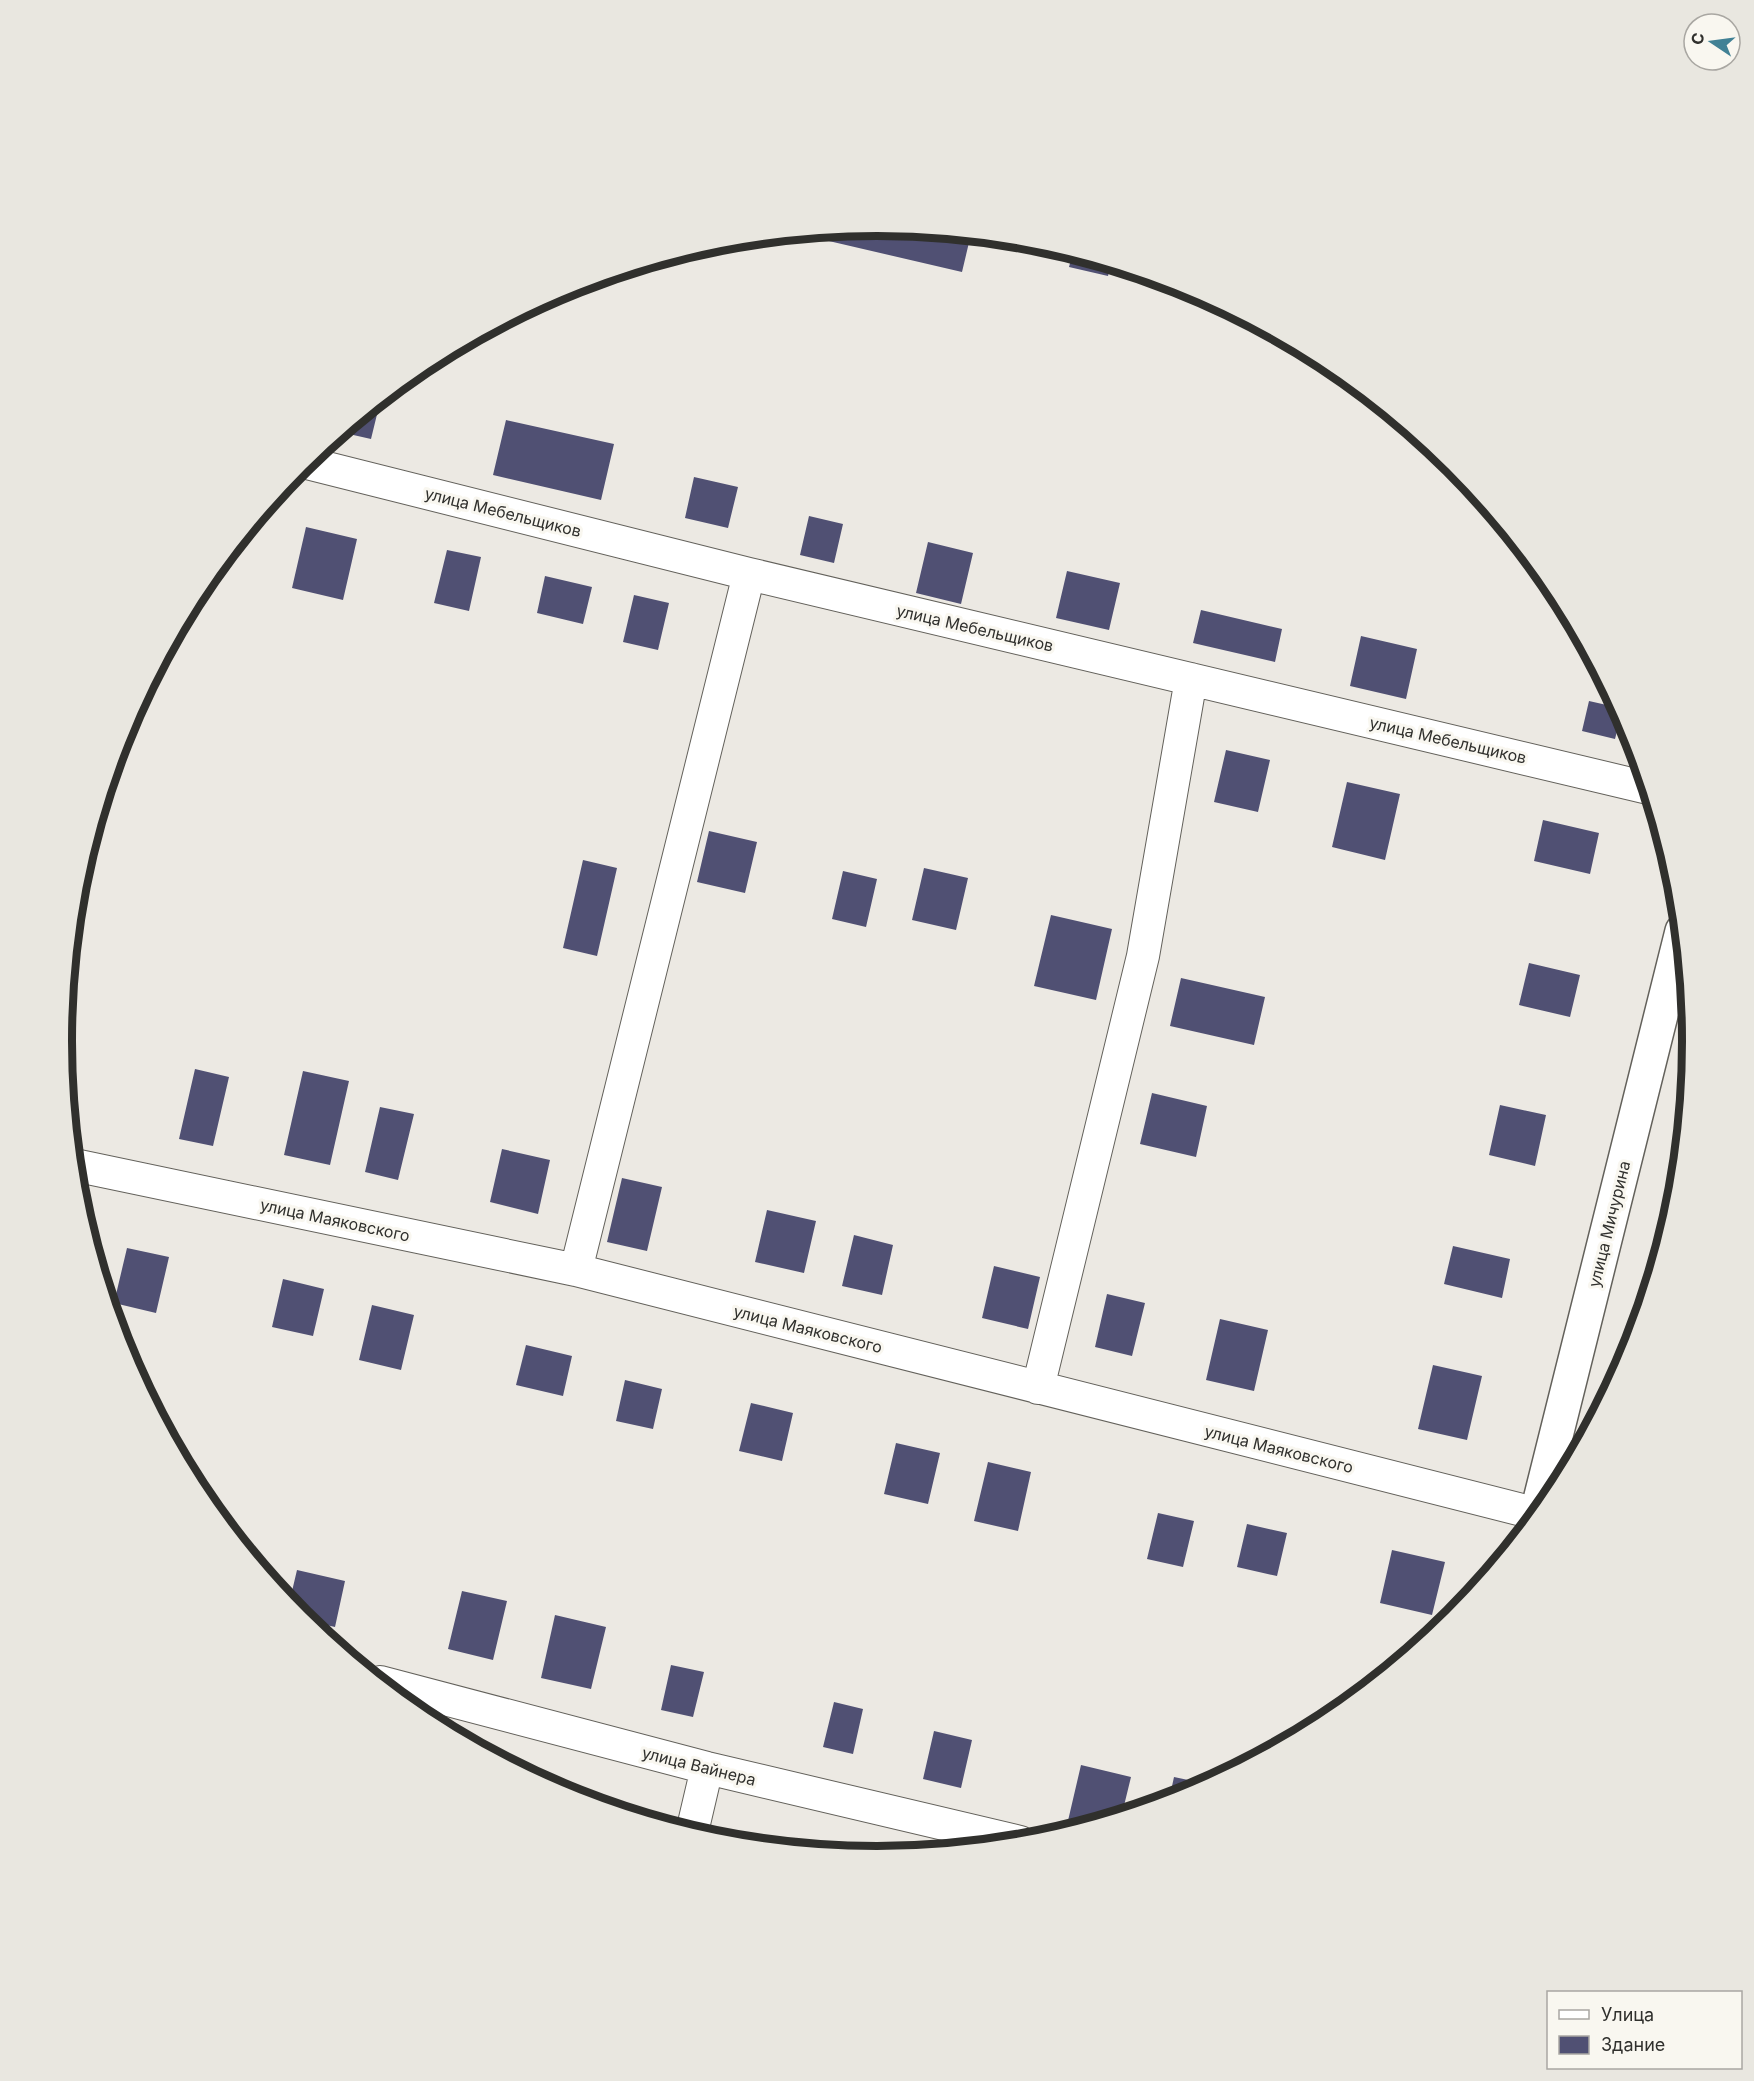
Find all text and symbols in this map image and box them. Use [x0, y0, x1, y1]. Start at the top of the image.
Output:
north arrow [1682, 12, 1742, 72]
text: С [1686, 30, 1708, 47]
street label: улица Мебельщиков [423, 483, 583, 541]
street label: улица Мебельщиков [895, 600, 1055, 656]
street label: улица Мебельщиков [1368, 712, 1528, 768]
street label: улица Мичурина [1584, 1159, 1634, 1289]
street label: улица Маяковского [258, 1194, 412, 1246]
street label: улица Маяковского [732, 1301, 884, 1357]
street label: улица Маяковского [1203, 1421, 1355, 1477]
street label: улица Вайнера [640, 1742, 758, 1790]
legend [1547, 1991, 1742, 2069]
text: Улица [1601, 2004, 1654, 2025]
text: Здание [1601, 2034, 1665, 2055]

